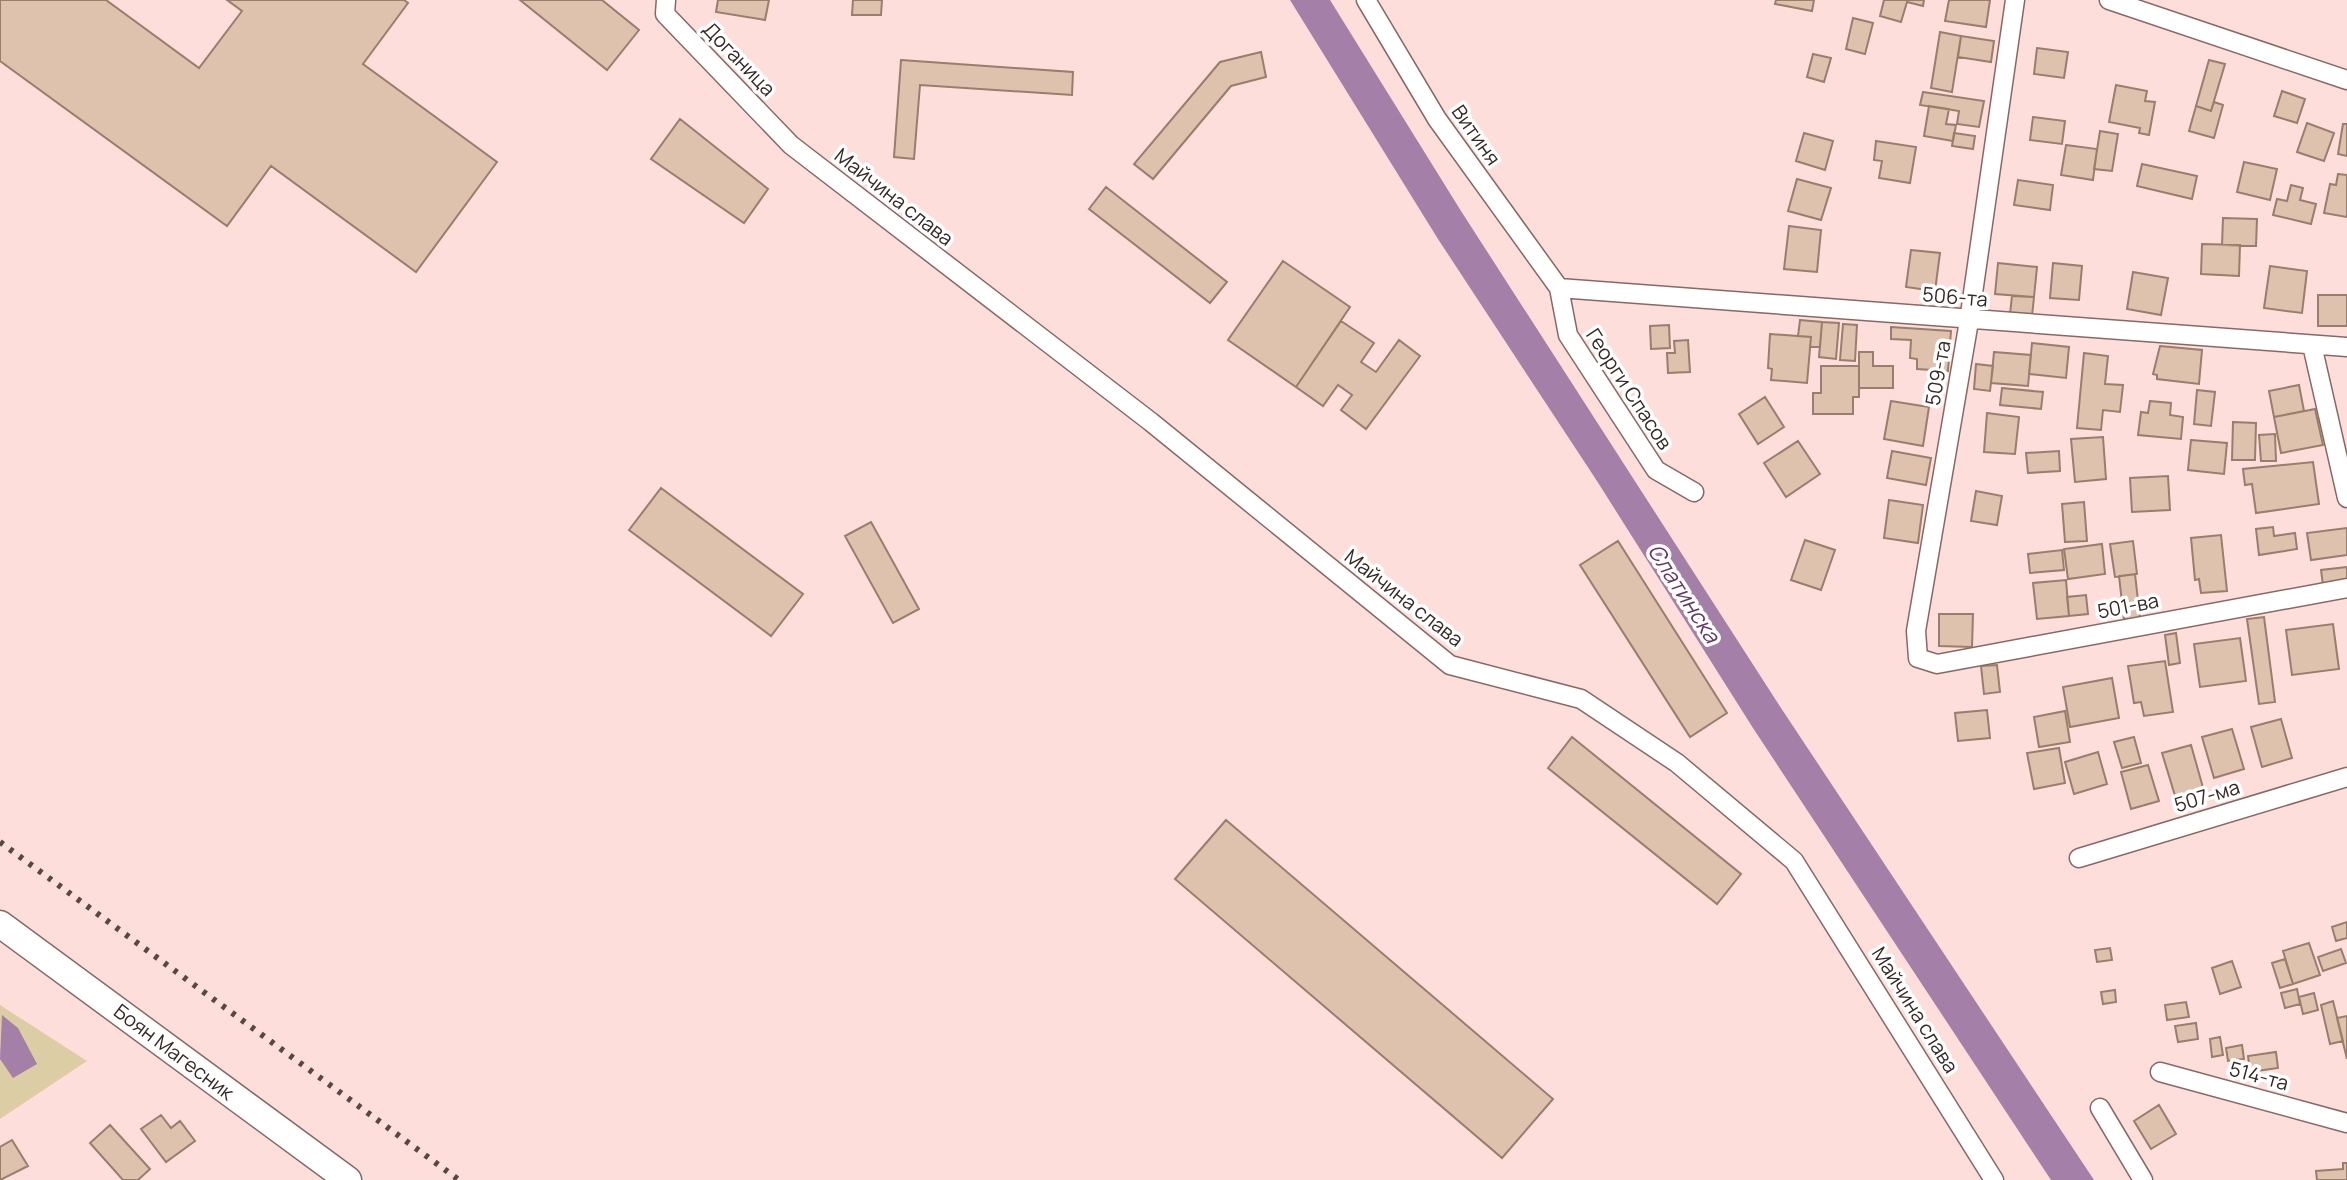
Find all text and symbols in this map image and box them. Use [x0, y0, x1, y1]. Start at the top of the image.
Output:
street label: Доганица [697, 16, 781, 102]
street label: Витиня [1446, 99, 1507, 170]
street label: Майчина слава [829, 142, 959, 251]
street label: 506-та [1921, 280, 1989, 313]
street label: Георги Спасов [1580, 323, 1679, 455]
street label: 509-та [1919, 338, 1956, 407]
water label: Слатинска [1641, 538, 1728, 650]
street label: Майчина слава [1339, 543, 1469, 652]
street label: 501-ва [2095, 586, 2161, 625]
street label: 507-ма [2171, 773, 2243, 818]
street label: Майчина слава [1866, 942, 1965, 1078]
street label: Боян Магесник [109, 998, 241, 1106]
street label: 514-та [2226, 1055, 2292, 1096]

